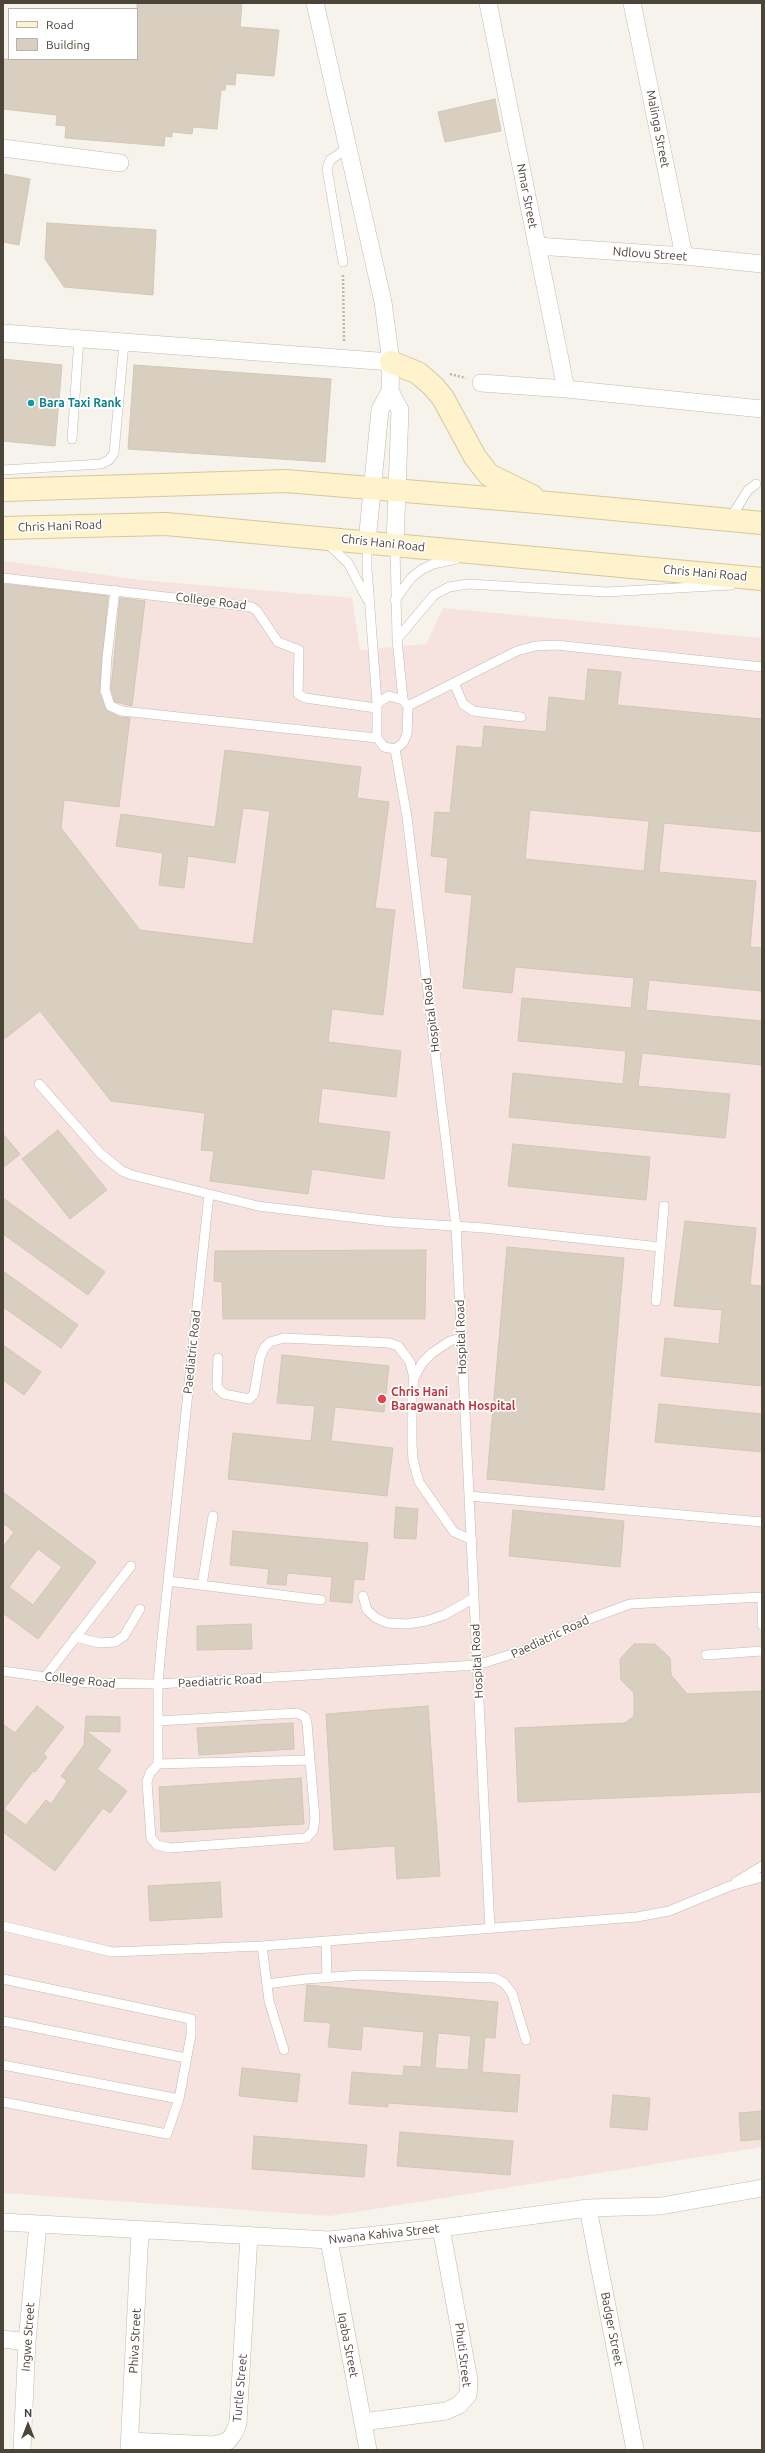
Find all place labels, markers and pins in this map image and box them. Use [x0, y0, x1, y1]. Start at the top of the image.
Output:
place label: Bara Taxi Rank [39, 396, 121, 410]
marker: Bara Taxi Rank [26, 398, 36, 408]
place label: Chris Hani Baragwanath Hospital [391, 1385, 515, 1413]
marker: Chris Hani Baragwanath Hospital [376, 1393, 388, 1405]

